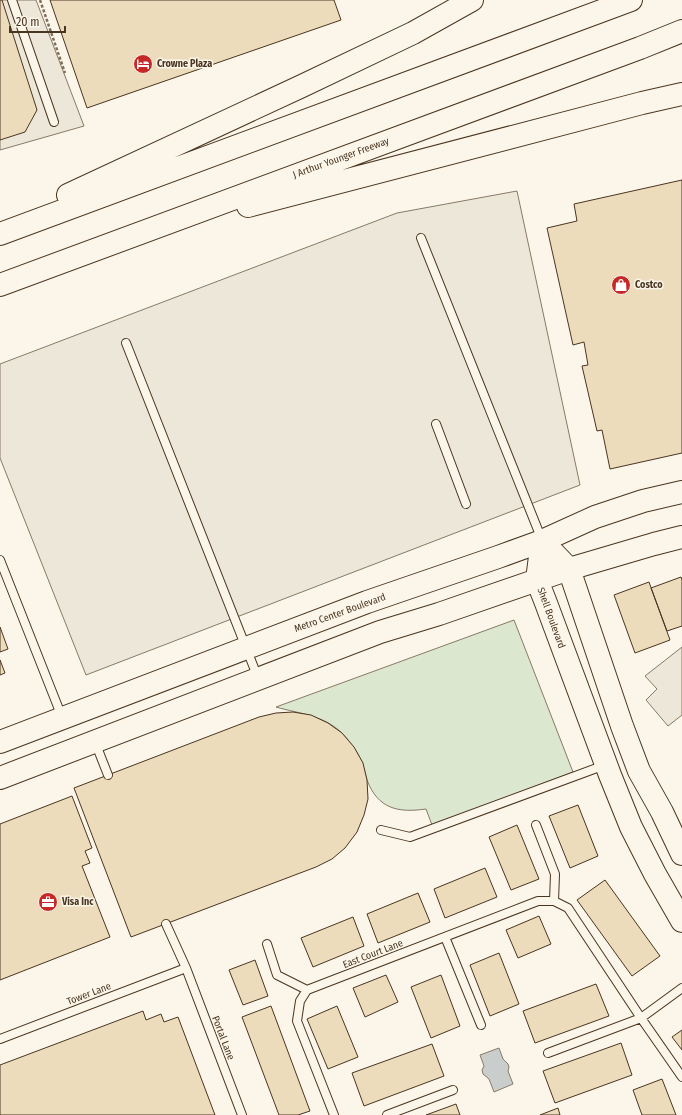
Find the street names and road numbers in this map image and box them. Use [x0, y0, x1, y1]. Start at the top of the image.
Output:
street label: J Arthur Younger Freeway [291, 135, 391, 181]
street label: Shell Boulevard [534, 586, 568, 650]
street label: Metro Center Boulevard [293, 591, 387, 635]
street label: East Court Lane [341, 937, 405, 971]
street label: Tower Lane [65, 980, 113, 1008]
street label: Portal Lane [209, 1014, 237, 1062]

